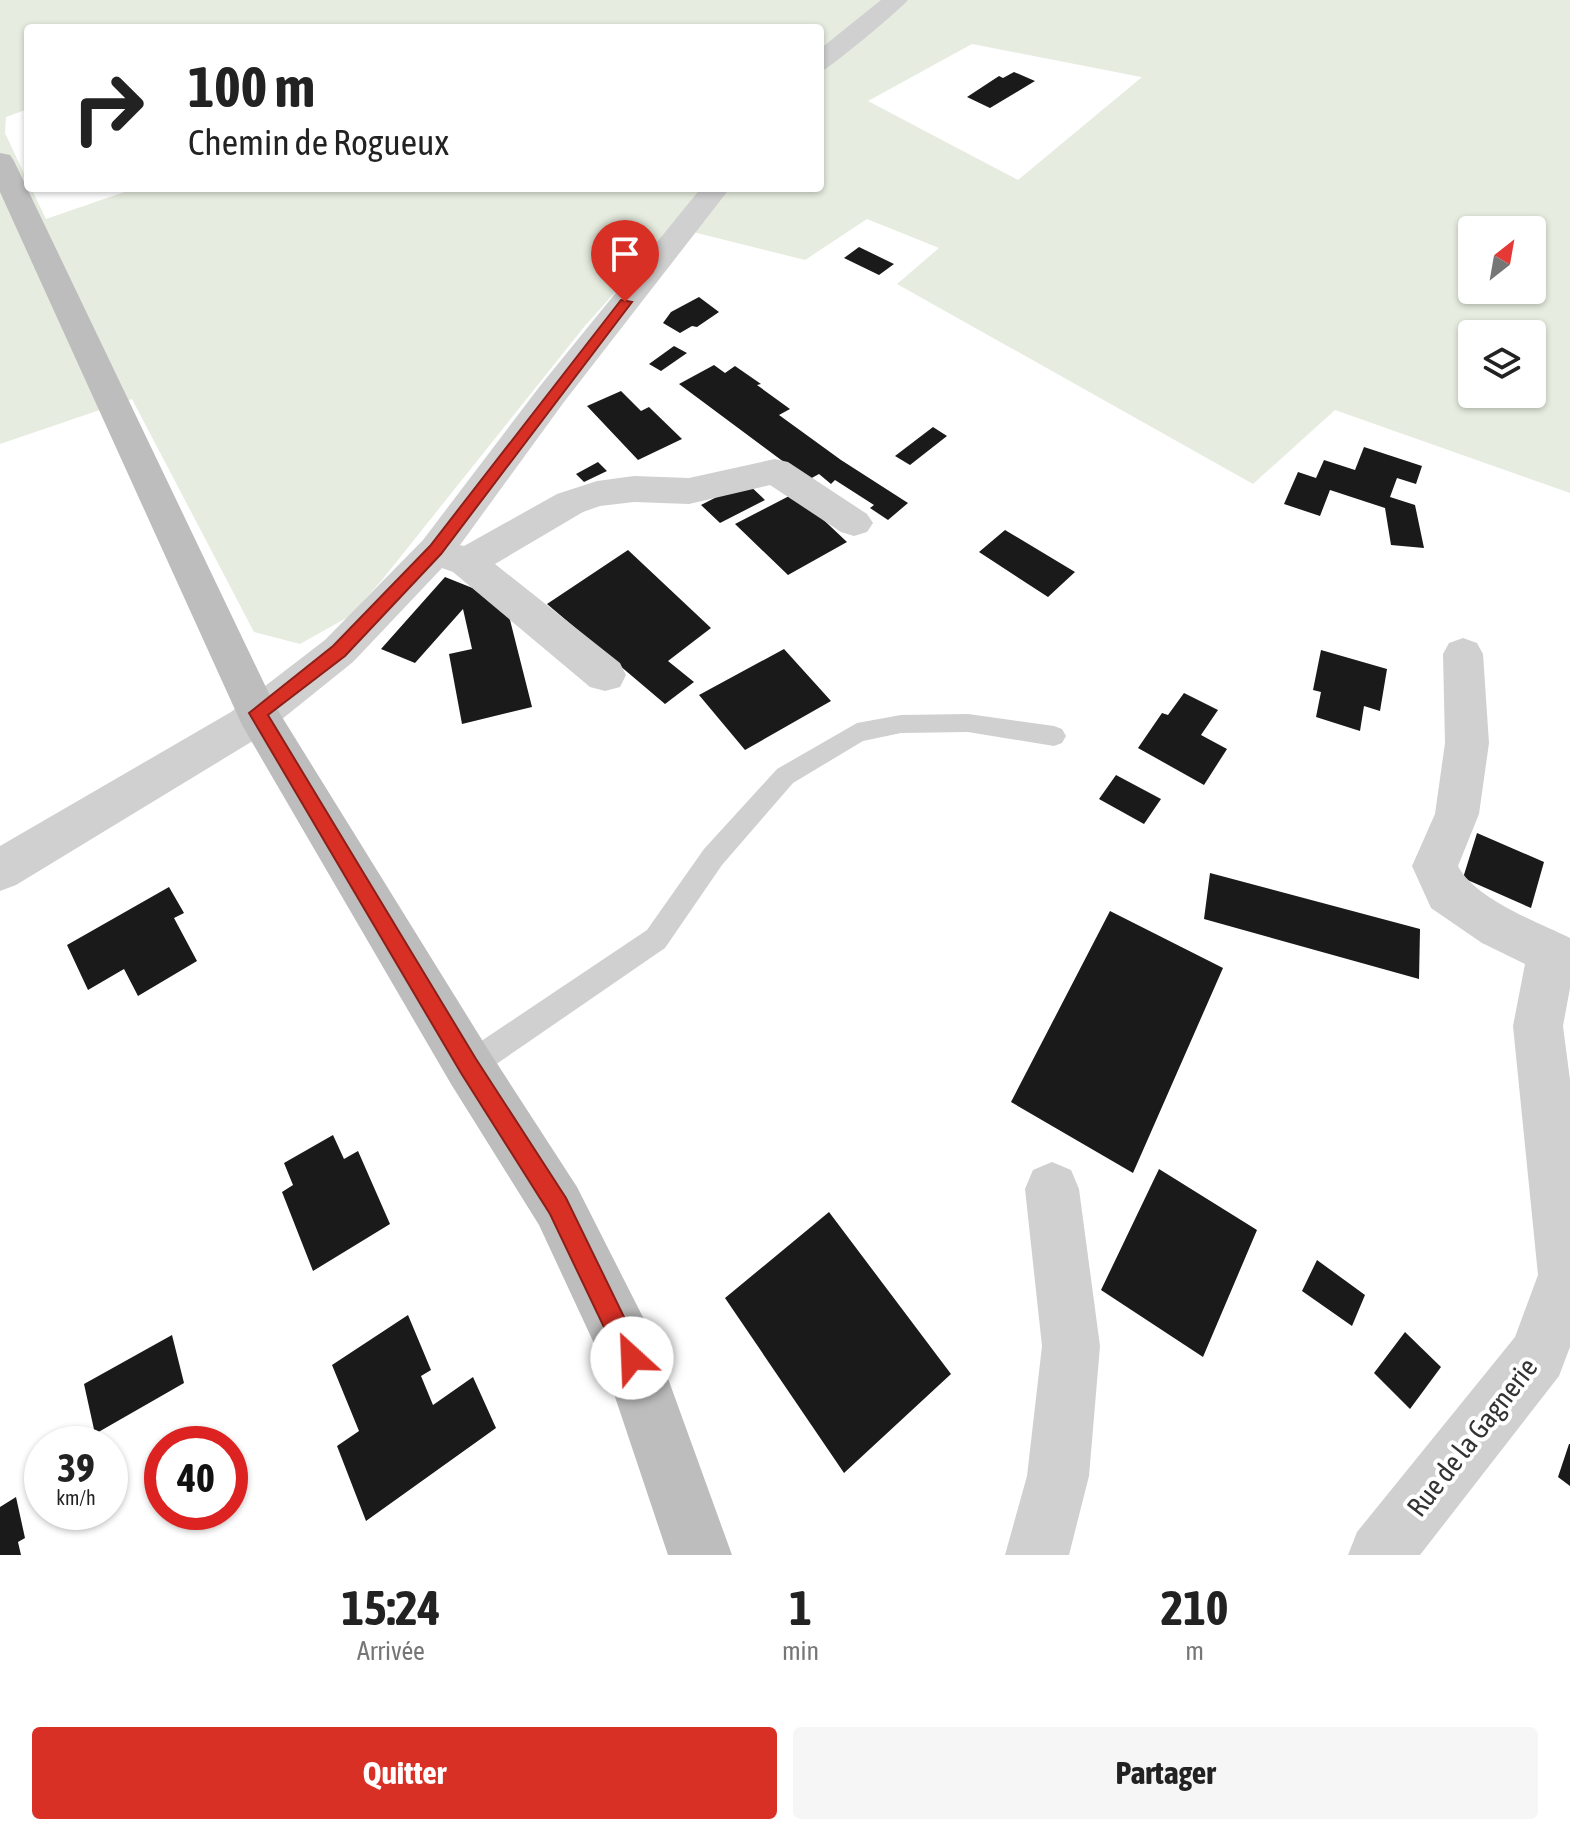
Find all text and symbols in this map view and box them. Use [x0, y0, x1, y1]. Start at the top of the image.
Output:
text: 100 m [188, 55, 315, 119]
icon: right [56, 56, 160, 160]
text: Chemin de Rogueux [188, 121, 449, 163]
north arrow [1458, 216, 1546, 304]
map controls [1458, 216, 1546, 408]
pin [591, 220, 659, 302]
icon: arrive [603, 232, 647, 276]
button: layers [1458, 320, 1546, 408]
position arrow [590, 1316, 674, 1400]
street label: Rue de la Gagnerie [1400, 1352, 1544, 1522]
speed limit sign: 40 [144, 1426, 248, 1530]
text: 39 [57, 1445, 95, 1490]
text: km/h [56, 1486, 96, 1509]
text: 15:24 [342, 1580, 440, 1635]
text: 1 [789, 1580, 812, 1635]
text: 210 [1161, 1580, 1228, 1635]
text: Arrivée [357, 1636, 425, 1666]
text: min [782, 1636, 819, 1666]
text: m [1185, 1636, 1204, 1666]
button: Quitter [32, 1727, 777, 1819]
button: Partager [793, 1727, 1538, 1819]

